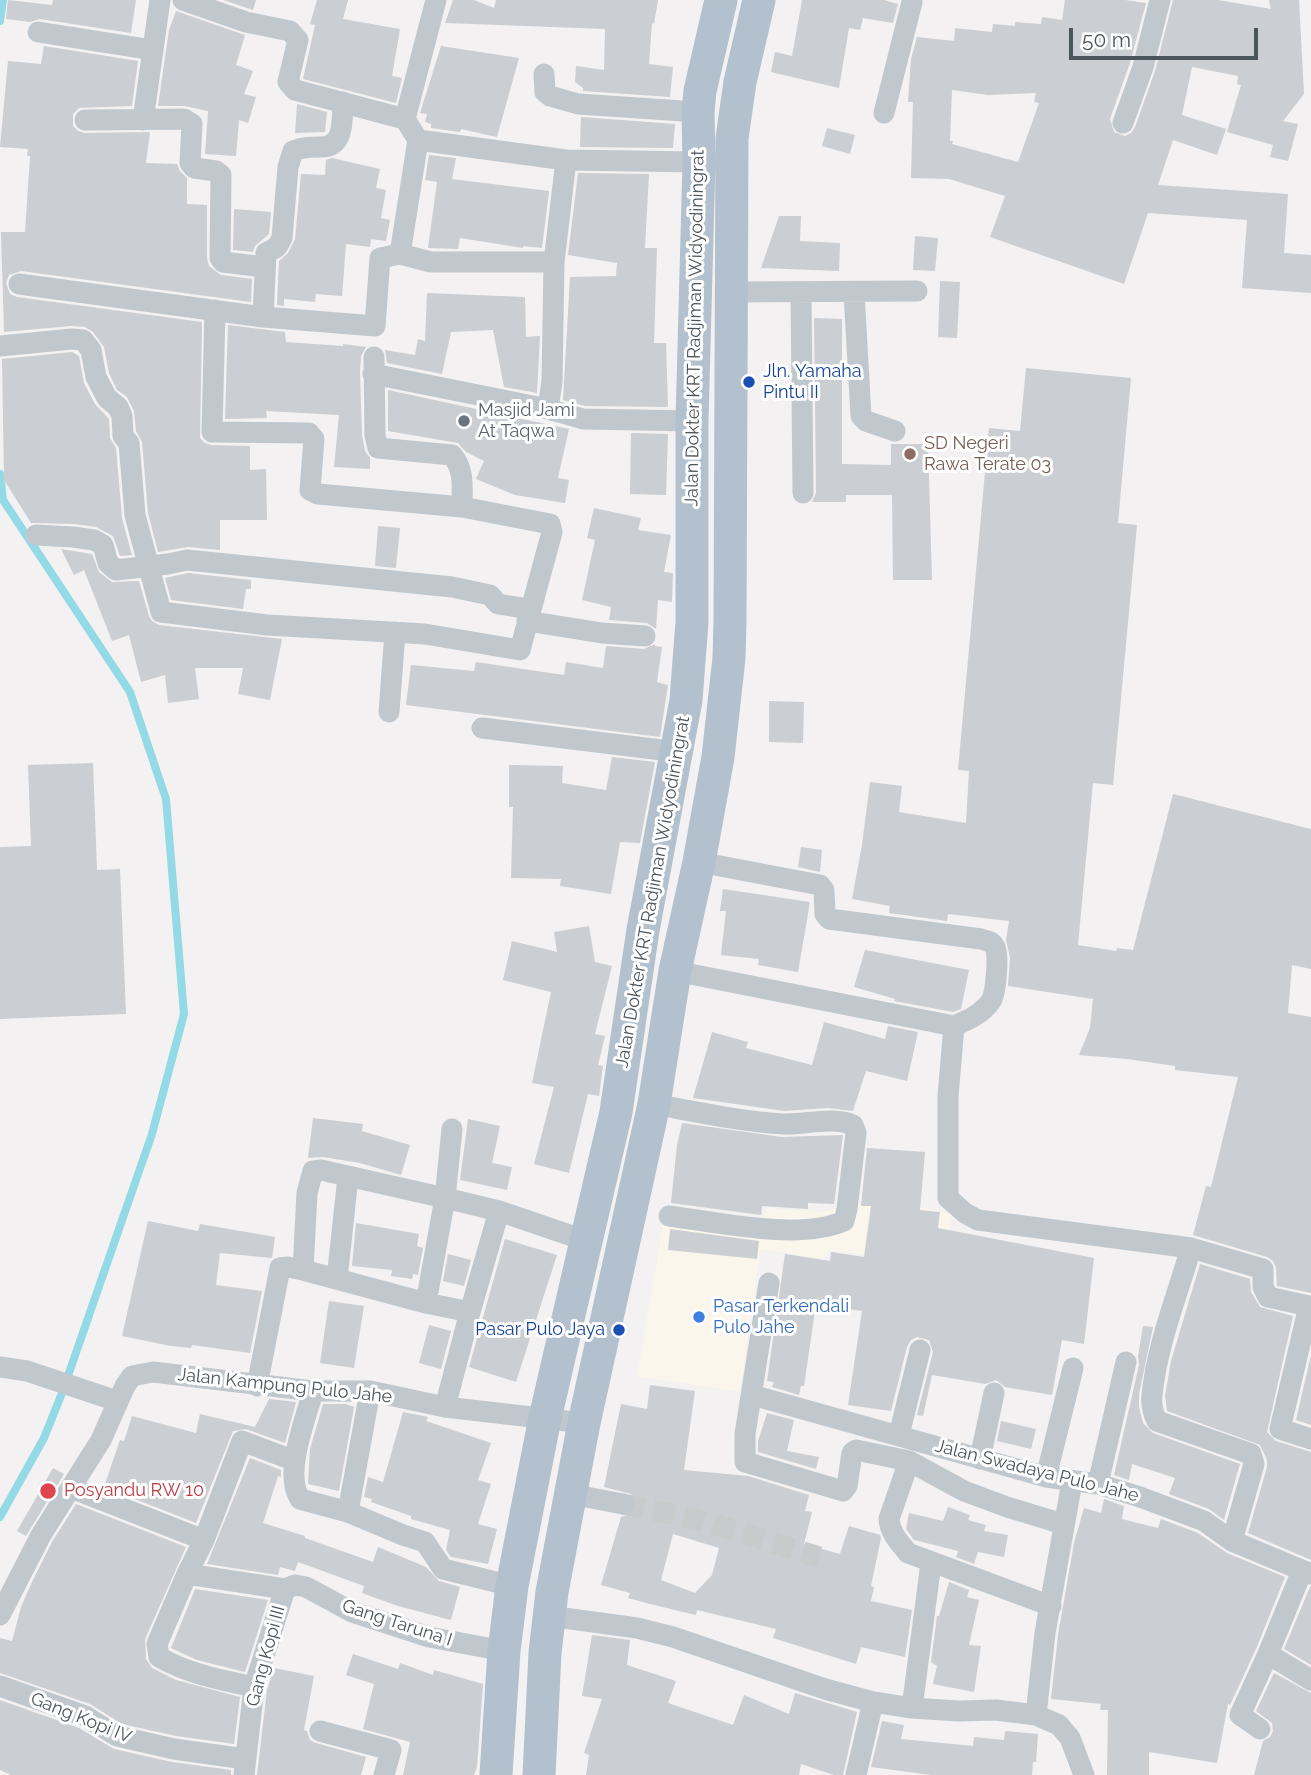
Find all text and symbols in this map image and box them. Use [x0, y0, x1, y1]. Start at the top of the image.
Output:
scale bar [1073, 14, 1262, 58]
text: 50 m [1082, 27, 1131, 52]
street label: Jalan Dokter KRT Radjiman Widyodiningrat [681, 150, 709, 506]
place label: Jln. Yamaha Pintu II [763, 361, 862, 404]
marker: Jln. Yamaha Pintu II [741, 374, 757, 390]
place label: Masjid Jami At Taqwa [478, 400, 575, 442]
marker: Masjid Jami At Taqwa [456, 413, 472, 429]
place label: SD Negeri Rawa Terate 03 [924, 433, 1051, 476]
marker: SD Negeri Rawa Terate 03 [902, 446, 918, 462]
street label: Jalan Dokter KRT Radjiman Widyodiningrat [611, 715, 695, 1069]
place label: Pasar Terkendali Pulo Jahe [713, 1296, 849, 1338]
marker: Pasar Terkendali Pulo Jahe [691, 1309, 707, 1325]
place label: Pasar Pulo Jaya [475, 1319, 605, 1341]
marker: Pasar Pulo Jaya [611, 1322, 627, 1338]
street label: Jalan Kampung Pulo Jahe [177, 1364, 393, 1408]
street label: Jalan Swadaya Pulo Jahe [933, 1435, 1141, 1507]
place label: Posyandu RW 10 [64, 1480, 204, 1502]
marker: Posyandu RW 10 [38, 1481, 58, 1501]
street label: Gang Taruna I [339, 1595, 455, 1651]
street label: Gang Kopi III [242, 1603, 290, 1709]
street label: Gang Kopi IV [27, 1688, 135, 1748]

